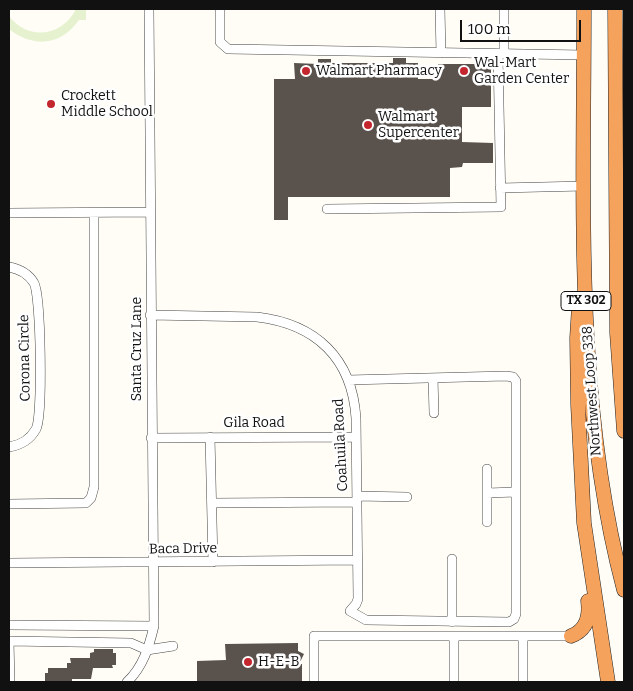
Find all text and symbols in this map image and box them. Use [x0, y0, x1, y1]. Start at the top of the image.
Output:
scale bar [463, 10, 584, 42]
text: 100 m [468, 20, 511, 38]
place label: Wal-Mart Garden Center [474, 55, 569, 88]
place label: Walmart Pharmacy [316, 63, 442, 79]
marker: Walmart Pharmacy [300, 65, 312, 77]
marker: Wal-Mart Garden Center [458, 65, 470, 77]
place label: Crockett Middle School [61, 88, 153, 120]
marker: Crockett Middle School [45, 98, 57, 110]
place label: Walmart Supercenter [378, 109, 459, 142]
marker: Walmart Supercenter [362, 119, 374, 131]
road number: TX 302 [561, 292, 611, 310]
street label: Santa Cruz Lane [129, 297, 145, 401]
street label: Corona Circle [16, 314, 34, 402]
street label: Northwest Loop 338 [579, 325, 605, 457]
street label: Coahuila Road [330, 398, 352, 492]
street label: Gila Road [223, 415, 285, 431]
street label: Baca Drive [149, 540, 217, 558]
place label: H-E-B [258, 654, 300, 670]
marker: H-E-B [242, 656, 254, 668]

